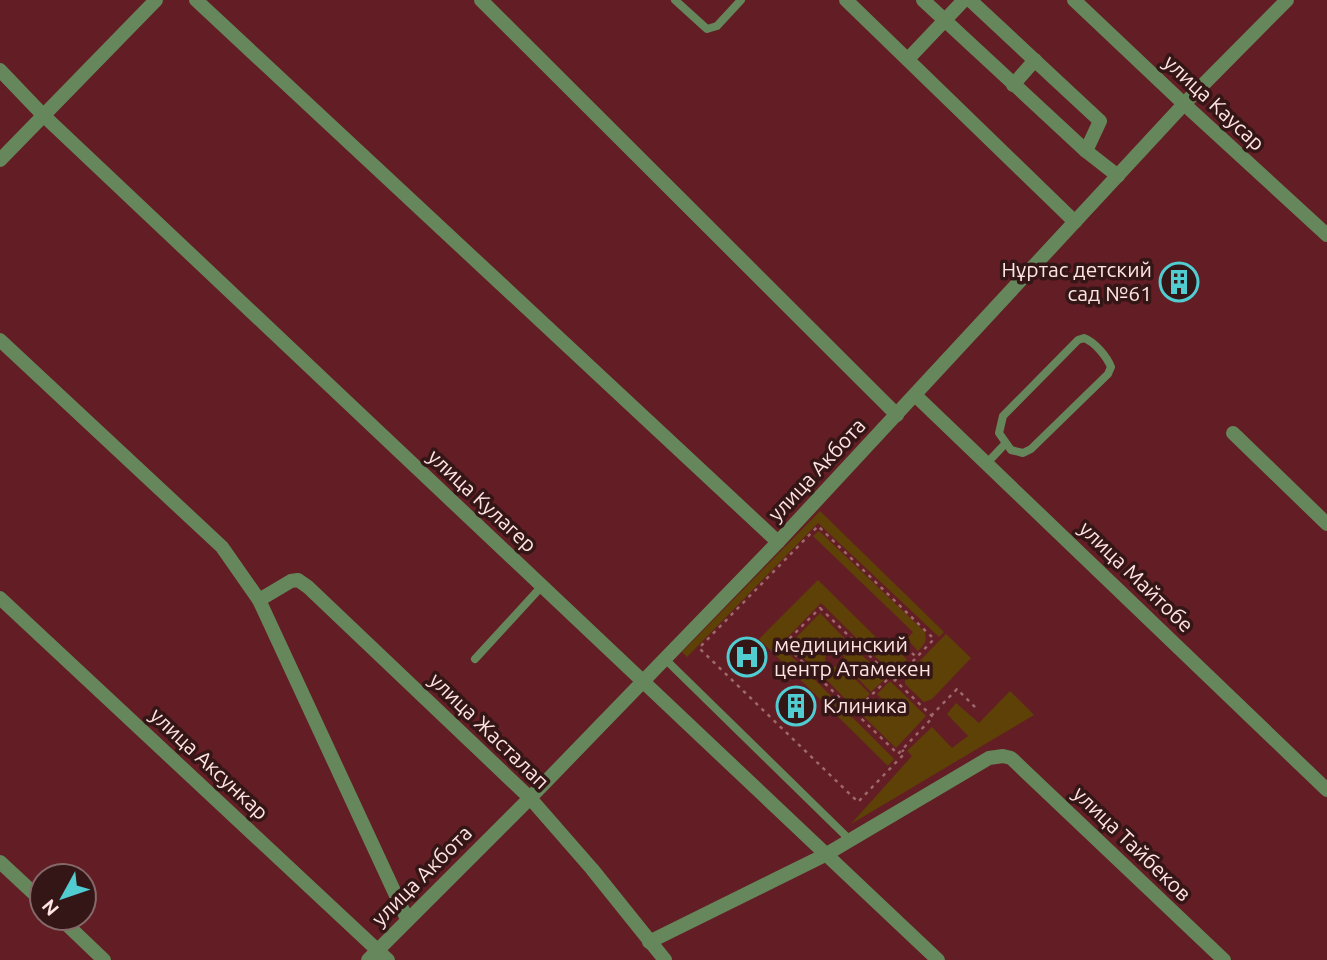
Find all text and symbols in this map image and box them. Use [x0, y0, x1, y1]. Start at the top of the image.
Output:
street label: улица Каусар [1159, 50, 1270, 155]
place label: Нұртас детский сад №61 [1001, 257, 1152, 305]
building icon: Нұртас детский сад №61 [1158, 261, 1200, 303]
street label: улица Акбота [763, 413, 870, 526]
street label: улица Кулагер [423, 444, 542, 557]
street label: улица Майтобе [1075, 516, 1199, 637]
place label: медицинский центр Атамекен [774, 632, 931, 680]
hospital icon: медицинский центр Атамекен [726, 636, 768, 678]
street label: улица Жасталап [425, 667, 554, 793]
building icon: Клиника [775, 685, 817, 727]
place label: Клиника [823, 693, 907, 717]
street label: улица Аксункар [146, 702, 274, 824]
street label: улица Тайбеков [1069, 781, 1197, 906]
street label: улица Акбота [366, 820, 476, 930]
north arrow [28, 862, 98, 932]
text: N [37, 895, 63, 920]

